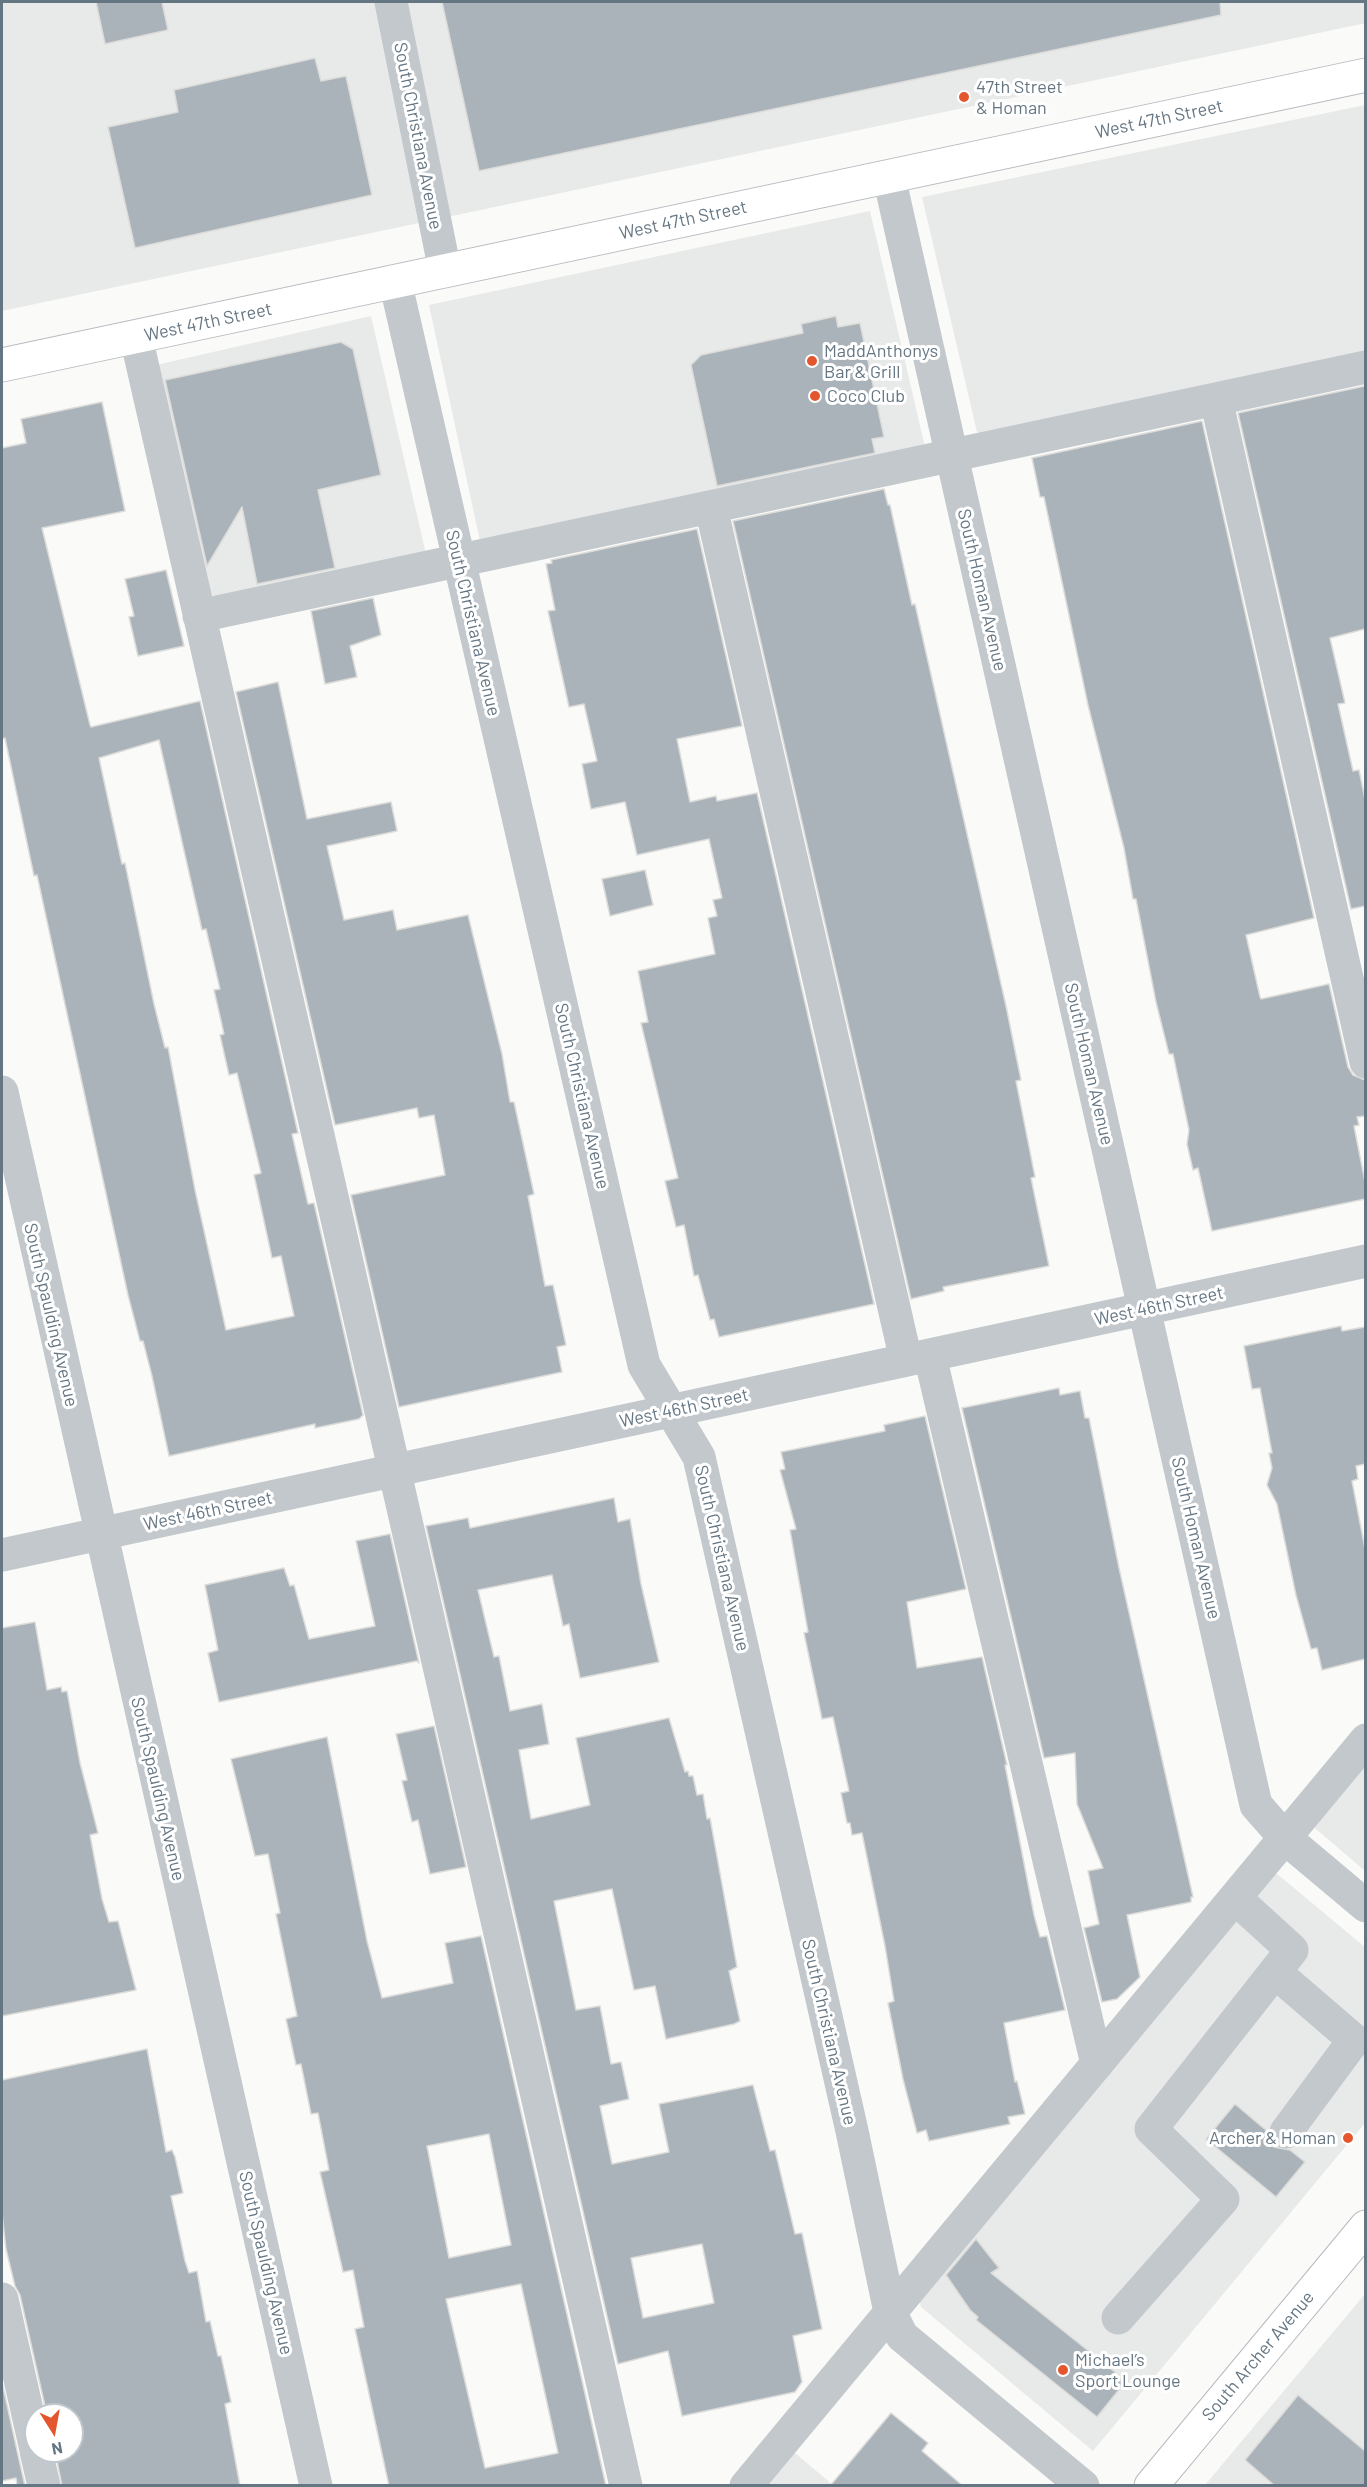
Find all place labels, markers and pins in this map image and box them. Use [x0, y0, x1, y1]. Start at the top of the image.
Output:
place label: 47th Street & Homan [976, 76, 1063, 118]
marker: 47th Street & Homan [957, 90, 971, 104]
place label: MaddAnthonys Bar & Grill [824, 340, 938, 382]
marker: MaddAnthonys Bar & Grill [805, 354, 819, 368]
place label: Coco Club [827, 385, 905, 407]
marker: Coco Club [808, 389, 822, 403]
place label: Archer & Homan [1209, 2127, 1336, 2149]
marker: Archer & Homan [1341, 2131, 1355, 2145]
place label: Michael’s Sport Lounge [1075, 2349, 1181, 2392]
marker: Michael’s Sport Lounge [1056, 2363, 1070, 2377]

